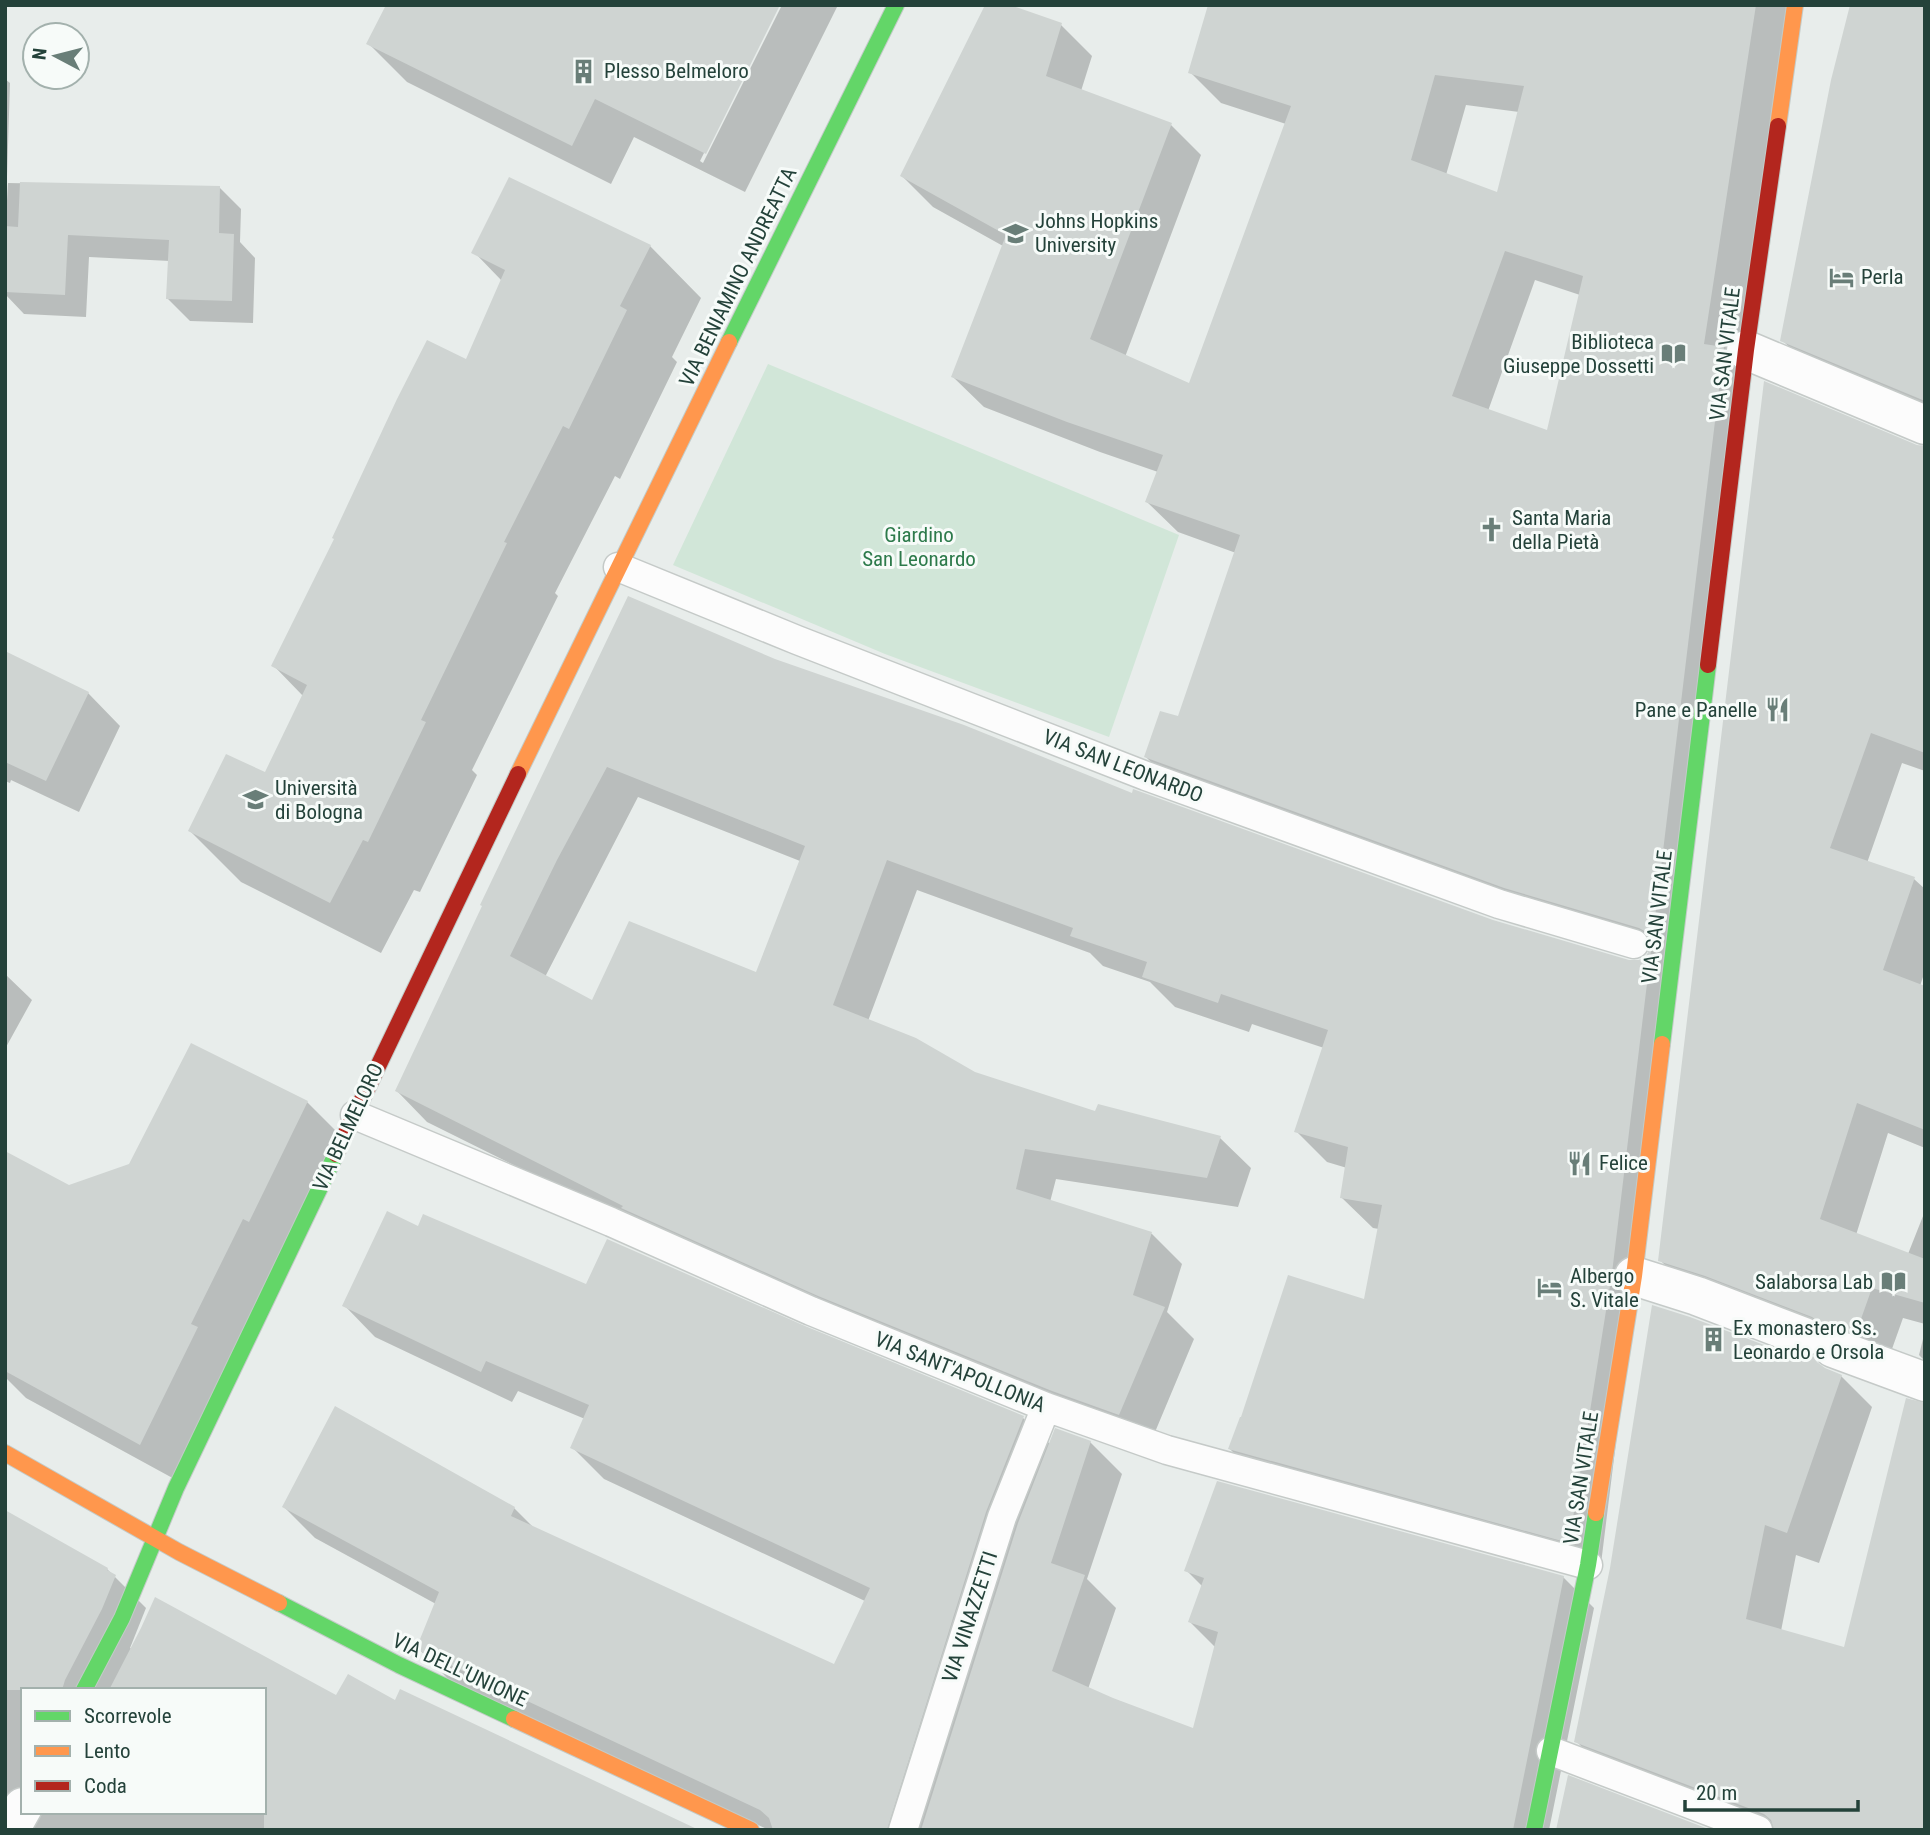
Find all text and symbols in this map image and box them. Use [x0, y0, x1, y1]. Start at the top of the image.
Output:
north arrow [21, 21, 91, 91]
text: N [27, 47, 52, 61]
building icon: Plesso Belmeloro [570, 57, 598, 85]
place label: Plesso Belmeloro [604, 59, 749, 83]
street label: VIA BENIAMINO ANDREATTA [674, 163, 802, 391]
place label: Johns Hopkins University [1035, 209, 1158, 257]
school or university icon: Johns Hopkins University [1001, 219, 1029, 247]
hotel icon: Perla [1827, 263, 1855, 291]
place label: Perla [1861, 265, 1904, 289]
street label: VIA SAN VITALE [1705, 286, 1745, 422]
place label: Biblioteca Giuseppe Dossetti [1503, 330, 1654, 378]
library icon: Biblioteca Giuseppe Dossetti [1660, 340, 1688, 368]
place label: Santa Maria della Pietà [1512, 506, 1611, 554]
church icon: Santa Maria della Pietà [1478, 516, 1506, 544]
park label: Giardino San Leonardo [862, 523, 976, 571]
restaurant icon: Pane e Panelle [1763, 696, 1791, 724]
place label: Pane e Panelle [1635, 698, 1757, 722]
street label: VIA SAN LEONARDO [1040, 725, 1206, 807]
place label: Università di Bologna [275, 776, 363, 824]
school or university icon: Università di Bologna [241, 786, 269, 814]
street label: VIA SAN VITALE [1637, 849, 1677, 985]
street label: VIA BELMELORO [308, 1059, 388, 1195]
restaurant icon: Felice [1565, 1149, 1593, 1177]
place label: Felice [1599, 1151, 1648, 1175]
place label: Albergo S. Vitale [1570, 1264, 1639, 1312]
library icon: Salaborsa Lab [1879, 1268, 1907, 1296]
place label: Salaborsa Lab [1755, 1270, 1873, 1294]
hotel icon: Albergo S. Vitale [1536, 1274, 1564, 1302]
place label: Ex monastero Ss. Leonardo e Orsola [1733, 1316, 1884, 1364]
building icon: Ex monastero Ss. Leonardo e Orsola [1699, 1326, 1727, 1354]
street label: VIA SANT'APOLLONIA [871, 1327, 1049, 1417]
street label: VIA SAN VITALE [1559, 1410, 1603, 1546]
street label: VIA VINAZZETTI [938, 1548, 1002, 1686]
street label: VIA DELL'UNIONE [389, 1628, 531, 1712]
legend [21, 1688, 266, 1814]
text: Scorrevole [84, 1704, 172, 1728]
text: Lento [84, 1739, 131, 1763]
scale bar [1685, 1769, 1858, 1813]
text: Coda [84, 1774, 127, 1798]
text: 20 m [1696, 1781, 1737, 1805]

